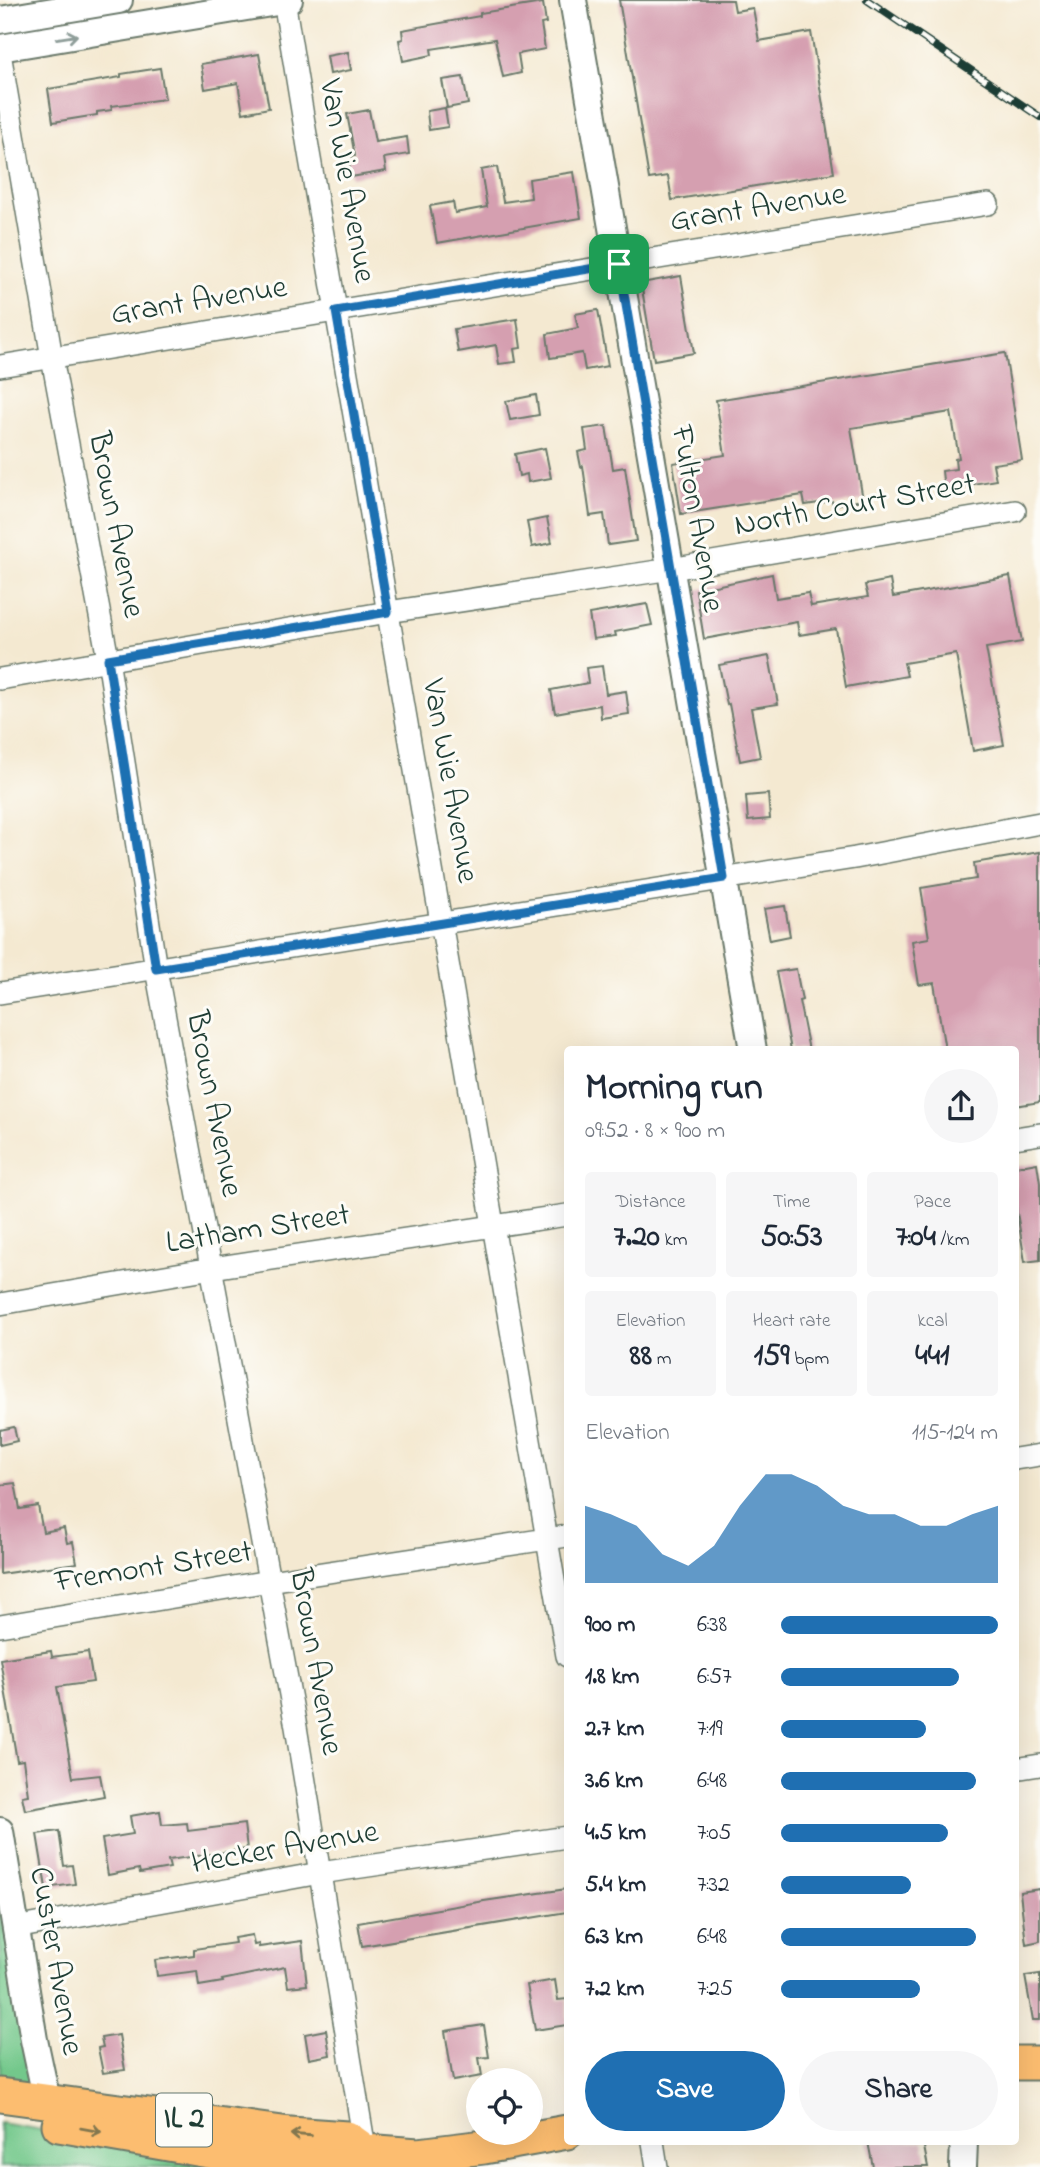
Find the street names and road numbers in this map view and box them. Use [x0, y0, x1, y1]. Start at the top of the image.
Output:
street label: Van Wie Avenue [305, 74, 387, 287]
street label: Grant Avenue [667, 172, 850, 246]
street label: Grant Avenue [108, 265, 291, 339]
street label: Fulton Avenue [656, 421, 736, 617]
street label: Brown Avenue [74, 427, 156, 623]
street label: North Court Street [731, 462, 979, 550]
street label: Van Wie Avenue [408, 674, 490, 887]
street label: Brown Avenue [172, 1006, 254, 1202]
street label: Latham Street [163, 1192, 354, 1268]
street label: Fremont Street [51, 1529, 256, 1607]
street label: Brown Avenue [275, 1564, 355, 1760]
street label: Hecker Avenue [188, 1809, 383, 1889]
street label: Custer Avenue [15, 1863, 95, 2060]
road number: IL 2 [156, 2094, 212, 2146]

